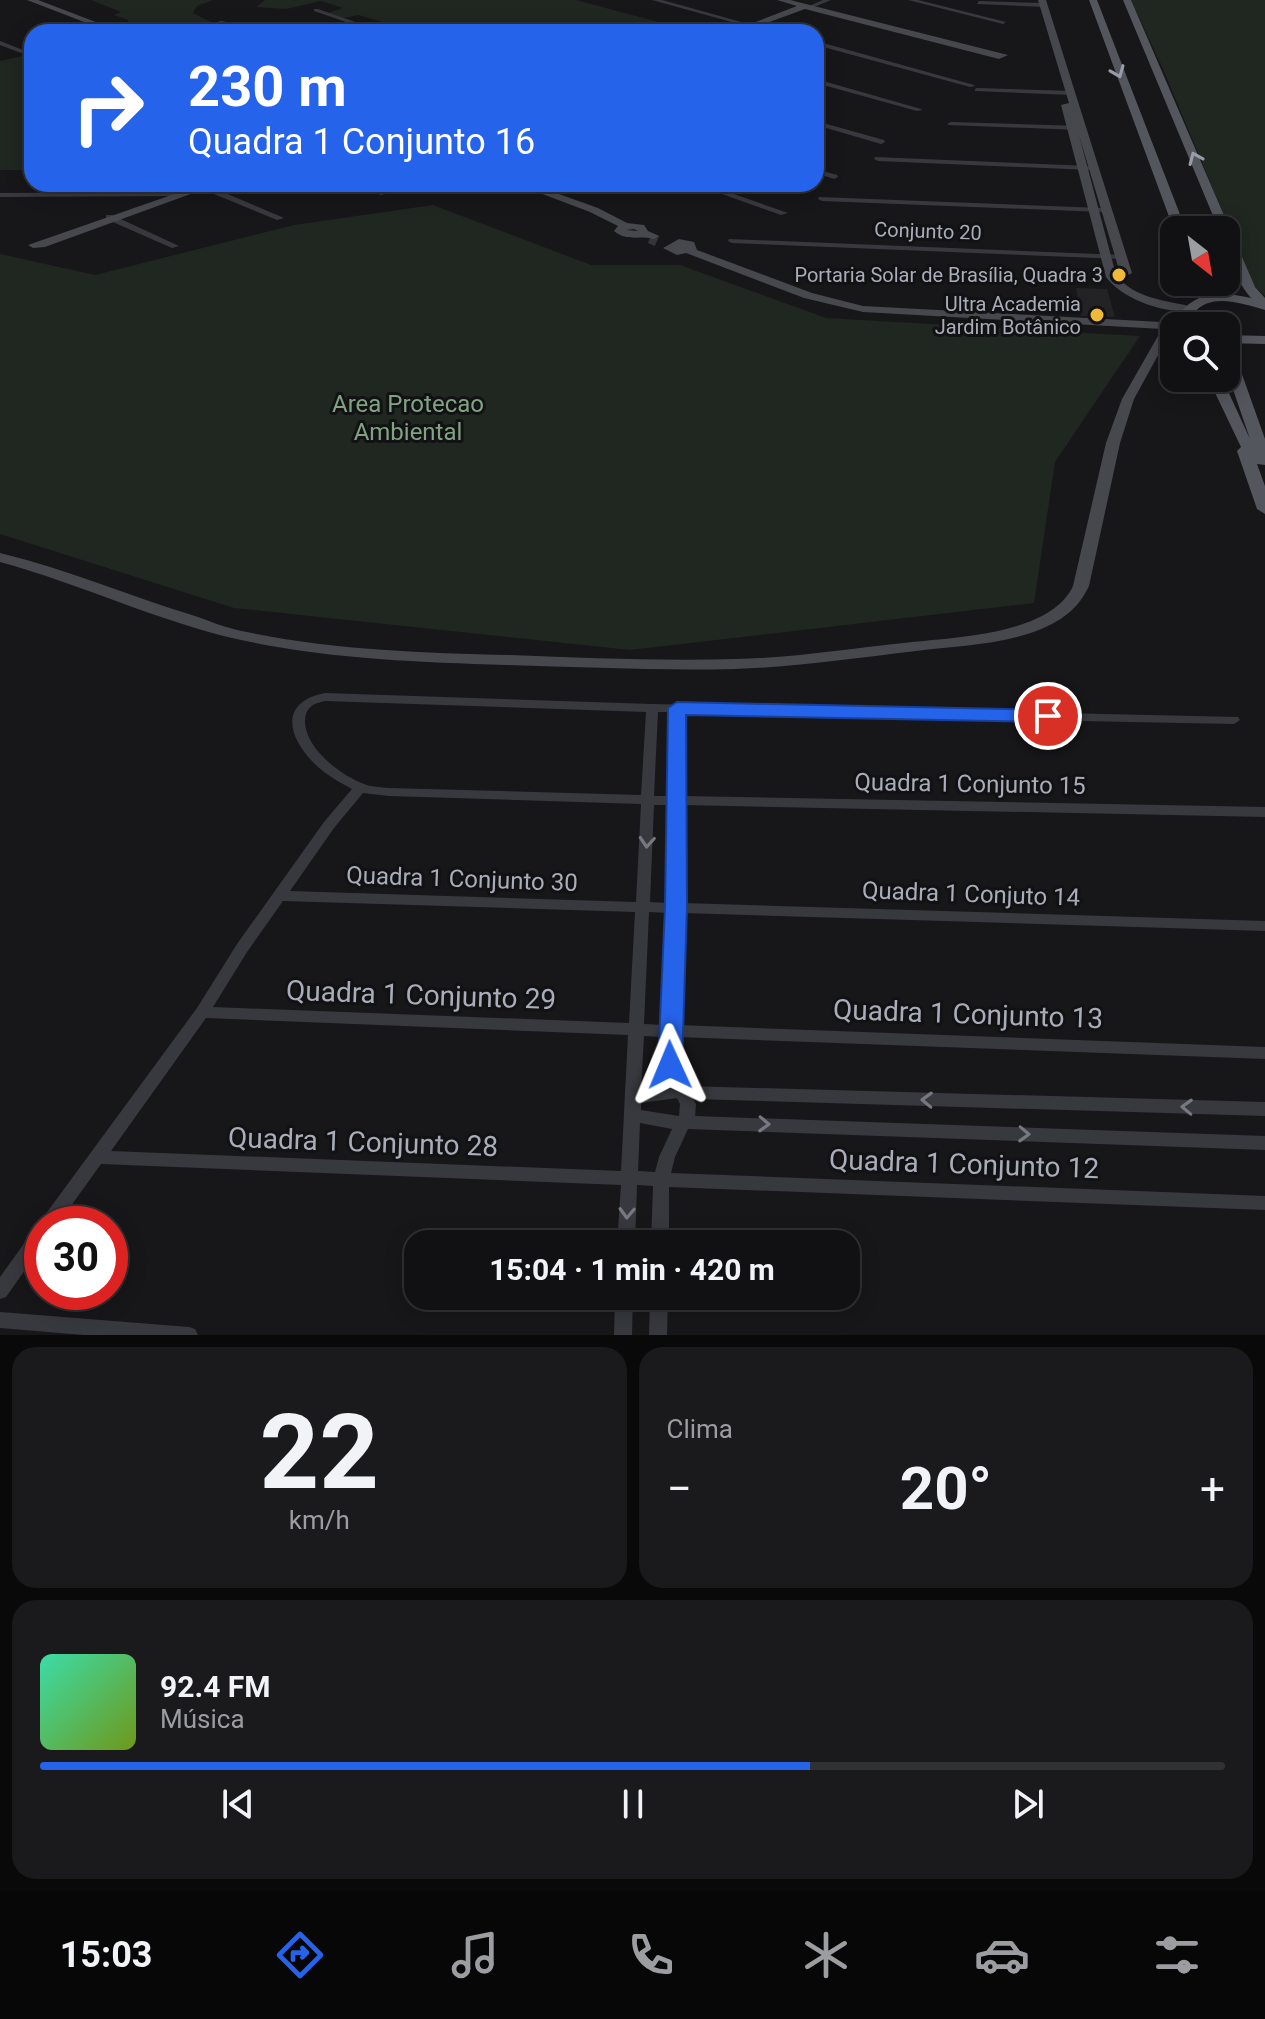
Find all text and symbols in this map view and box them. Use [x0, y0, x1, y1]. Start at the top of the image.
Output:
text: 230 m [188, 54, 347, 120]
icon: right [56, 56, 160, 160]
one-way arrow [1109, 64, 1125, 78]
text: Quadra 1 Conjunto 16 [188, 121, 535, 163]
one-way arrow [1188, 152, 1204, 166]
north arrow [1160, 216, 1240, 296]
map controls [1160, 216, 1240, 392]
street label: Conjunto 20 [874, 217, 982, 245]
place label: Portaria Solar de Brasília, Quadra 3 [794, 263, 1103, 287]
marker: Portaria Solar de Brasília, Quadra 3 [1110, 266, 1128, 284]
place label: Ultra Academia Jardim Botânico [935, 292, 1081, 339]
marker: Ultra Academia Jardim Botânico [1088, 306, 1106, 324]
button: search [1160, 312, 1240, 392]
park label: Area Protecao Ambiental [332, 390, 484, 446]
pin [1014, 682, 1082, 750]
icon: arrive [1026, 694, 1070, 738]
street label: Quadra 1 Conjunto 15 [854, 768, 1086, 800]
one-way arrow [639, 836, 656, 849]
street label: Quadra 1 Conjunto 30 [346, 861, 578, 897]
street label: Quadra 1 Conjuto 14 [861, 876, 1081, 912]
street label: Quadra 1 Conjunto 29 [285, 974, 557, 1016]
street label: Quadra 1 Conjunto 13 [832, 993, 1104, 1035]
position arrow [628, 1023, 712, 1107]
one-way arrow [920, 1091, 933, 1108]
one-way arrow [1180, 1098, 1193, 1116]
one-way arrow [758, 1116, 771, 1133]
street label: Quadra 1 Conjunto 28 [227, 1121, 499, 1163]
one-way arrow [1018, 1125, 1031, 1142]
street label: Quadra 1 Conjunto 12 [828, 1143, 1100, 1185]
speed limit sign: 30 [24, 1206, 128, 1310]
one-way arrow [619, 1207, 636, 1220]
text: 15:04 · 1 min · 420 m [489, 1252, 775, 1287]
text: 22 [260, 1392, 379, 1513]
text: Clima [667, 1414, 733, 1444]
text: 20° [900, 1453, 992, 1524]
text: − [667, 1463, 692, 1515]
text: + [1200, 1463, 1225, 1515]
text: km/h [289, 1505, 350, 1535]
text: 92.4 FM [160, 1669, 271, 1704]
text: Música [160, 1704, 245, 1734]
icon: previous [216, 1782, 260, 1826]
icon: pause [611, 1782, 655, 1826]
icon: next [1006, 1782, 1050, 1826]
icon: directions [272, 1927, 328, 1983]
icon: music [447, 1927, 503, 1983]
icon: phone [623, 1927, 679, 1983]
icon: climate [798, 1927, 854, 1983]
icon: car [974, 1927, 1030, 1983]
icon: filters [1149, 1927, 1205, 1983]
text: 15:03 [60, 1934, 152, 1976]

